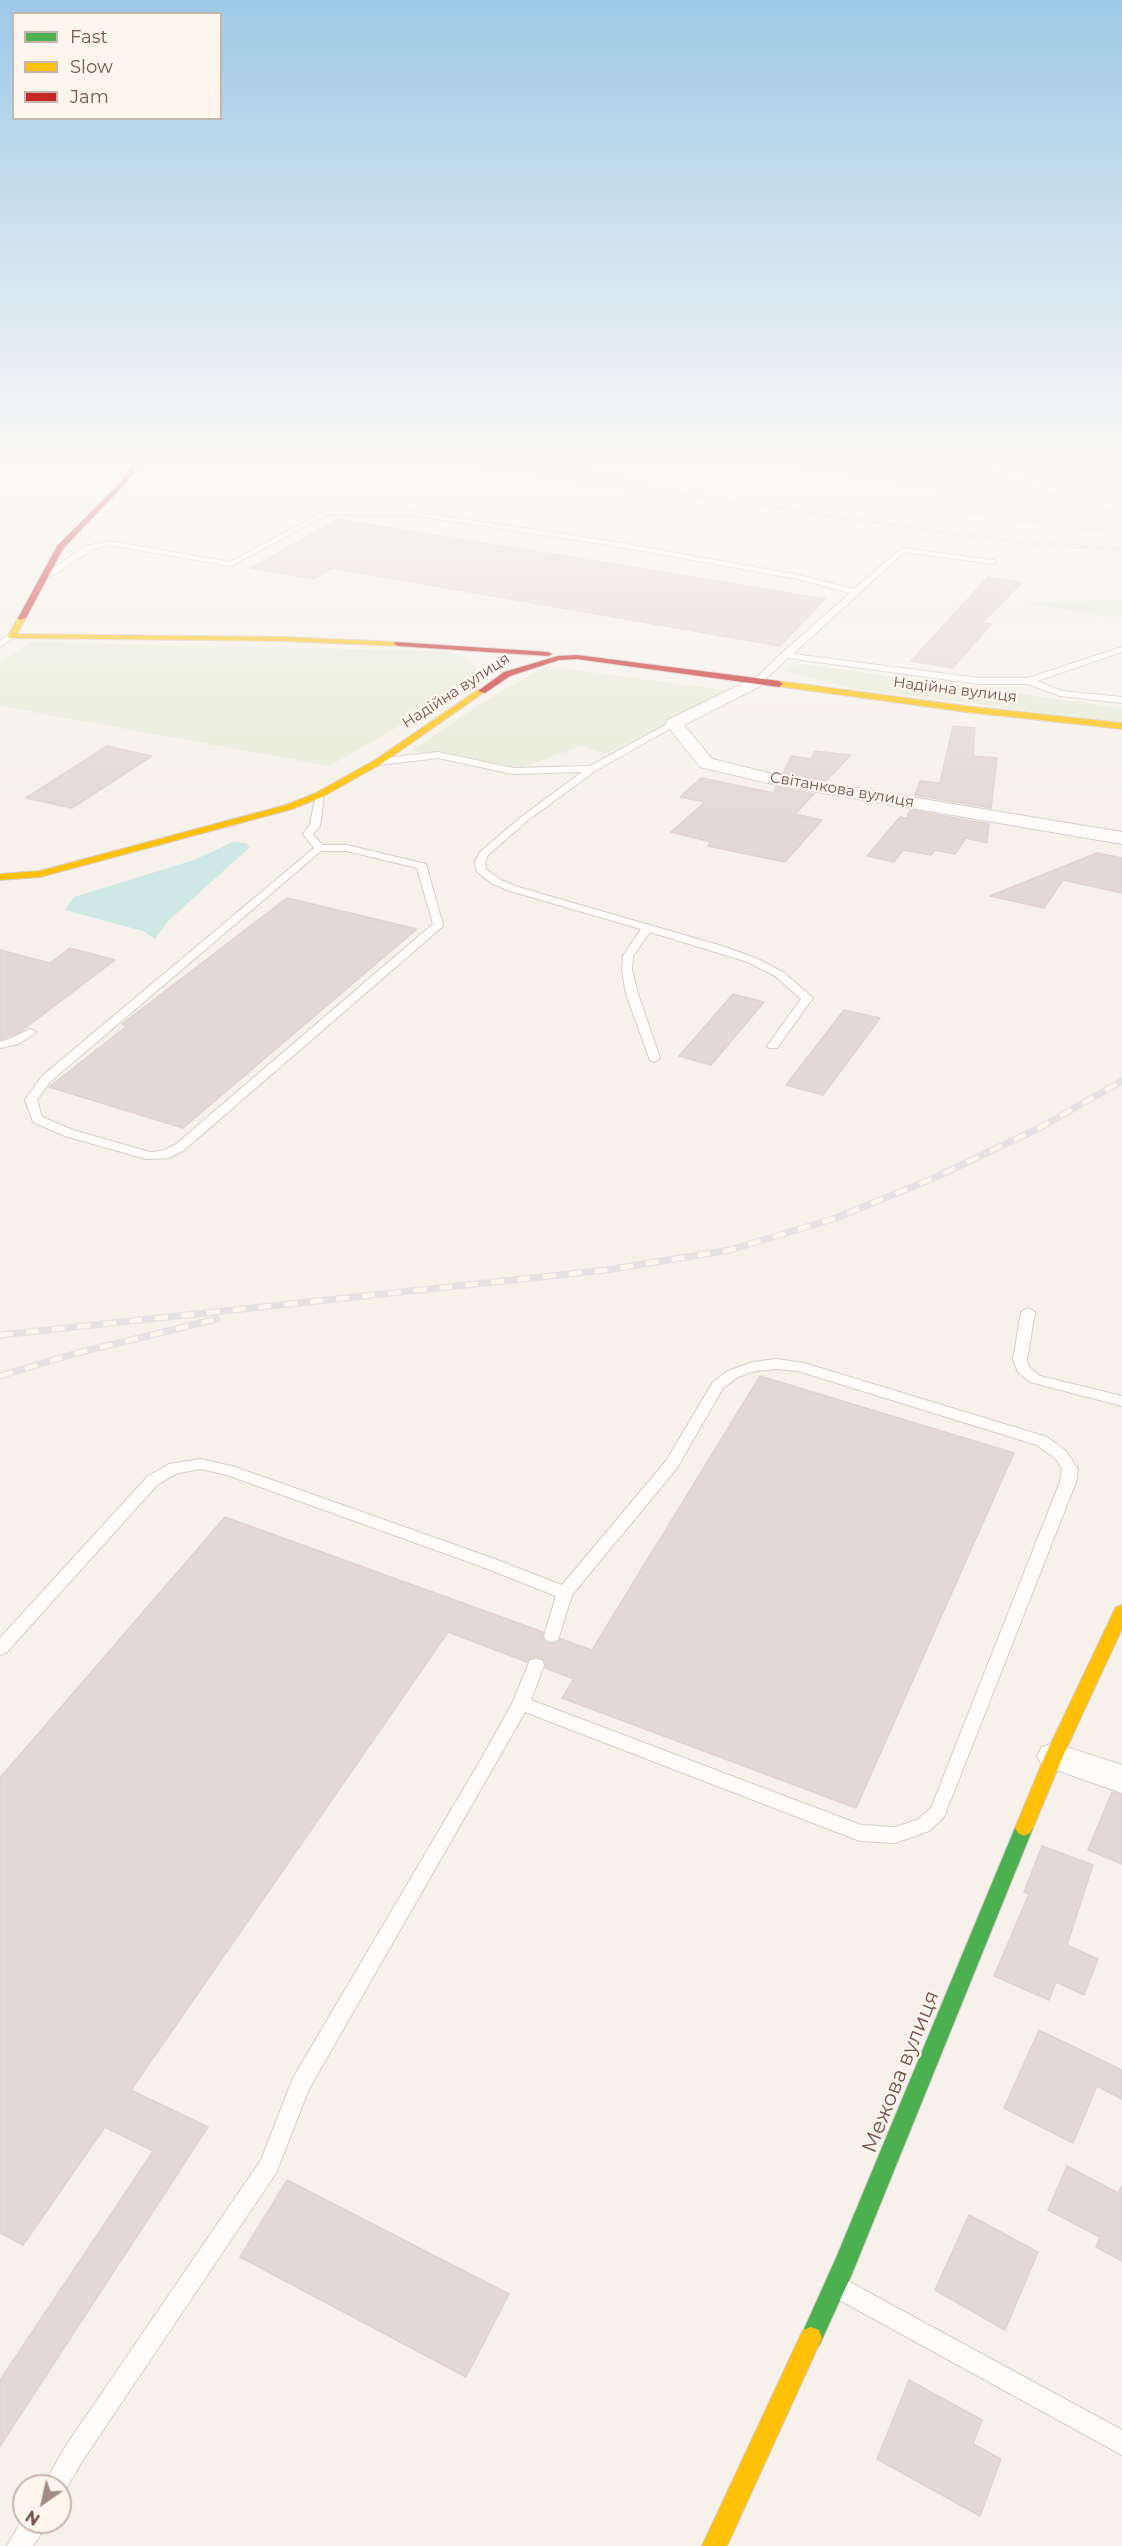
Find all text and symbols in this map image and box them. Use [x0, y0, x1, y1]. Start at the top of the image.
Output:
legend [12, 12, 222, 120]
text: Fast [70, 26, 108, 48]
text: Slow [70, 56, 113, 78]
text: Jam [70, 86, 109, 108]
street label: Надійна вулиця [399, 650, 513, 732]
street label: Надійна вулиця [892, 673, 1018, 707]
street label: Світанкова вулиця [769, 768, 915, 812]
street label: Межова вулиця [857, 1987, 945, 2157]
north arrow [12, 2474, 72, 2534]
text: N [22, 2506, 43, 2529]

